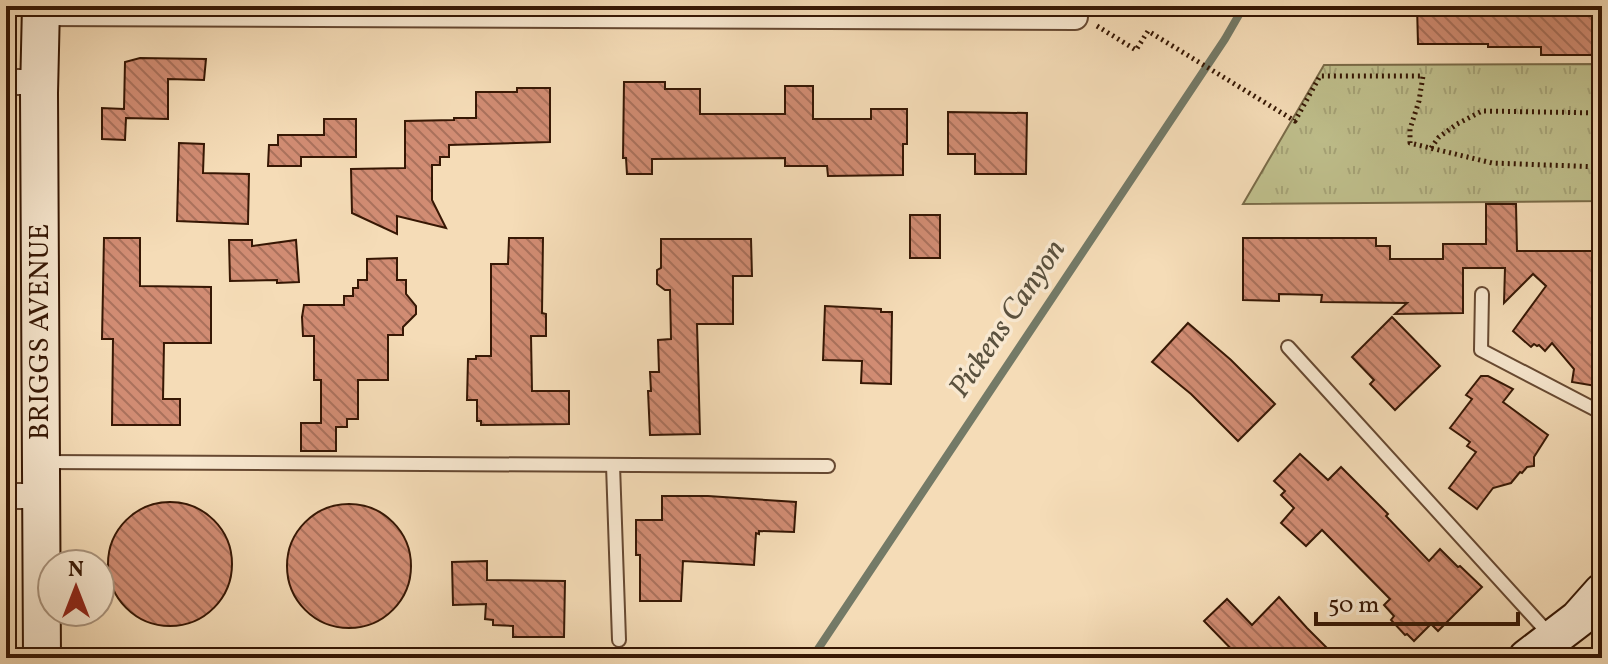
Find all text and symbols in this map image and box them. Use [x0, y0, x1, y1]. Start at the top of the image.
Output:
street label: BRIGGS AVENUE [21, 224, 60, 440]
water label: Pickens Canyon [940, 232, 1076, 406]
north arrow [36, 548, 116, 628]
text: N [68, 555, 84, 586]
scale bar [1316, 576, 1518, 626]
text: 50 m [1328, 589, 1380, 623]

